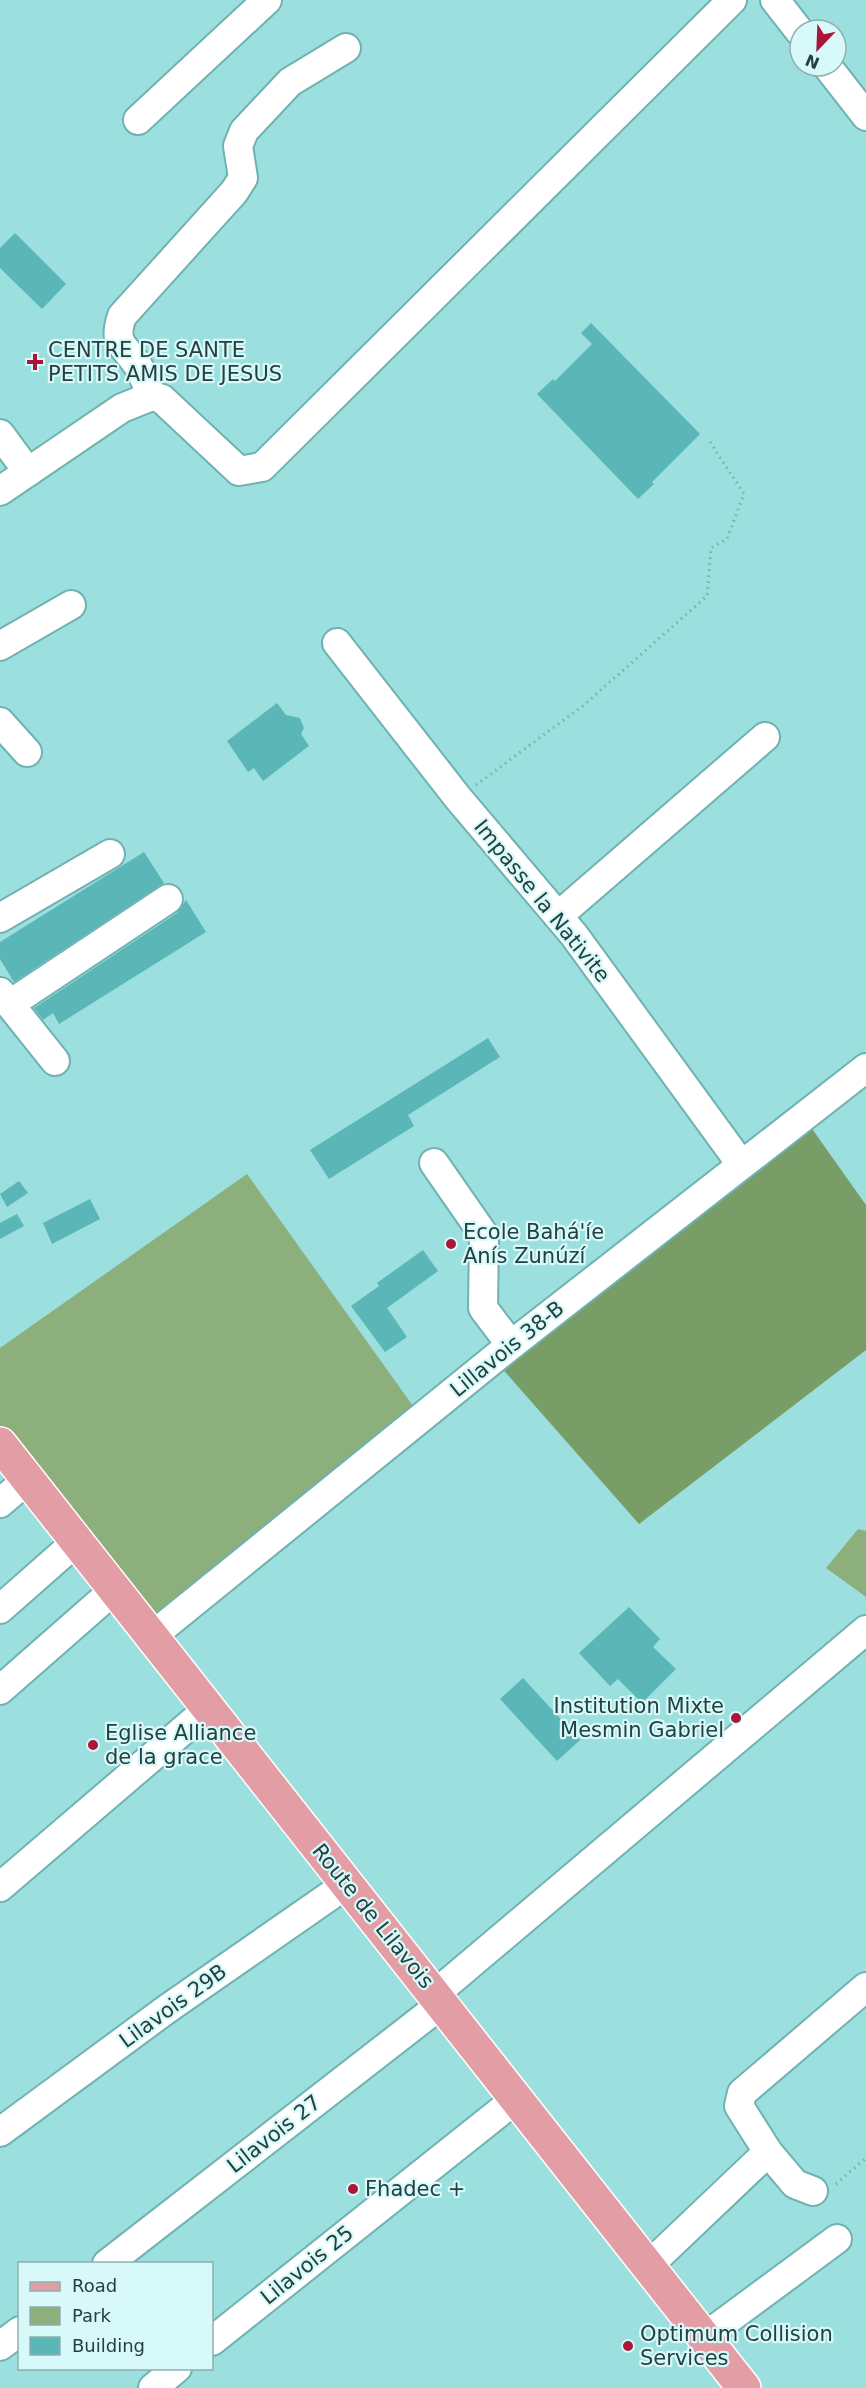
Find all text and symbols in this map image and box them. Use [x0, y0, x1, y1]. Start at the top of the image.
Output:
north arrow [788, 18, 848, 78]
text: N [802, 50, 822, 73]
place label: CENTRE DE SANTE PETITS AMIS DE JESUS [48, 338, 282, 386]
marker: CENTRE DE SANTE PETITS AMIS DE JESUS [26, 353, 44, 371]
street label: Impasse la Nativite [469, 815, 615, 987]
place label: Ecole Bahá'íe Anís Zunúzí [463, 1220, 604, 1268]
marker: Ecole Bahá'íe Anís Zunúzí [444, 1237, 458, 1251]
street label: Lillavois 38-B [446, 1296, 568, 1402]
place label: Institution Mixte Mesmin Gabriel [554, 1694, 724, 1742]
marker: Institution Mixte Mesmin Gabriel [729, 1711, 743, 1725]
place label: Eglise Alliance de la grace [105, 1721, 256, 1769]
marker: Eglise Alliance de la grace [86, 1738, 100, 1752]
street label: Route de Lilavois [307, 1839, 439, 1993]
street label: Lilavois 29B [115, 1959, 231, 2053]
street label: Lilavois 27 [223, 2090, 325, 2178]
place label: Fhadec + [365, 2177, 465, 2201]
marker: Fhadec + [346, 2182, 360, 2196]
street label: Lilavois 25 [256, 2221, 358, 2309]
legend [18, 2262, 213, 2370]
text: Road [72, 2275, 117, 2296]
text: Park [72, 2305, 111, 2326]
place label: Optimum Collision Services [640, 2322, 833, 2370]
text: Building [72, 2335, 145, 2356]
marker: Optimum Collision Services [621, 2339, 635, 2353]

